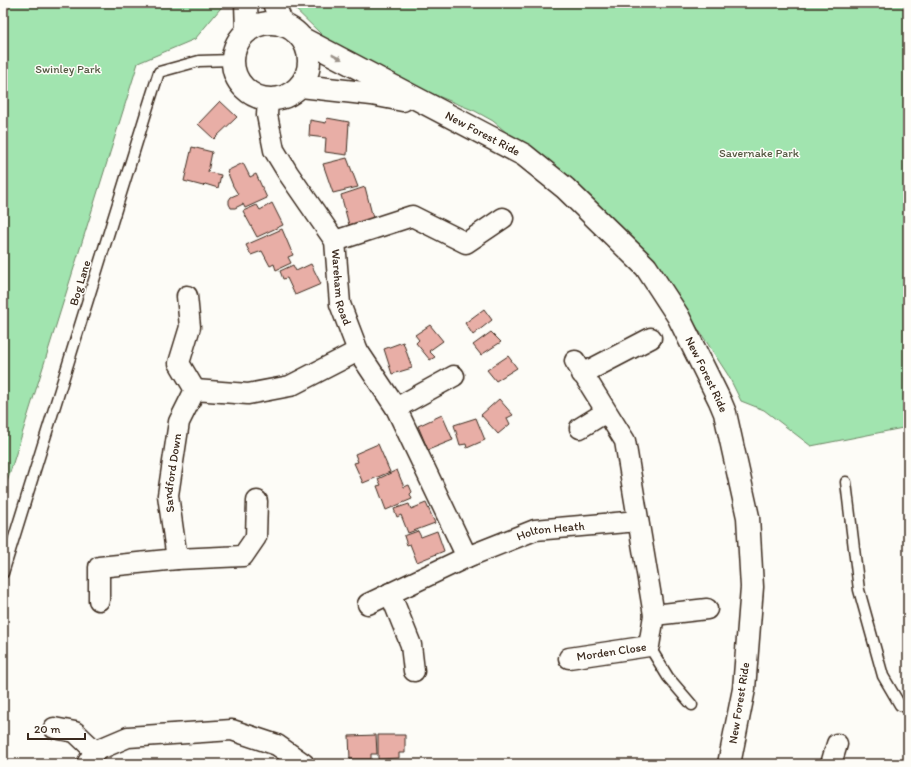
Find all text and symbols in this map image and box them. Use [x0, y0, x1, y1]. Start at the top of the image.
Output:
one-way arrow [331, 54, 343, 61]
park label: Swinley Park [35, 62, 102, 76]
street label: New Forest Ride [443, 108, 523, 159]
park label: Savernake Park [719, 146, 800, 160]
street label: Wareham Road [329, 248, 355, 328]
street label: Bog Lane [66, 258, 94, 307]
street label: New Forest Ride [682, 334, 731, 415]
street label: Sandford Down [161, 432, 184, 513]
street label: Holton Heath [515, 519, 585, 544]
street label: Morden Close [576, 639, 648, 664]
street label: New Forest Ride [726, 661, 752, 745]
scale bar [28, 715, 85, 741]
text: 20 m [34, 722, 61, 736]

